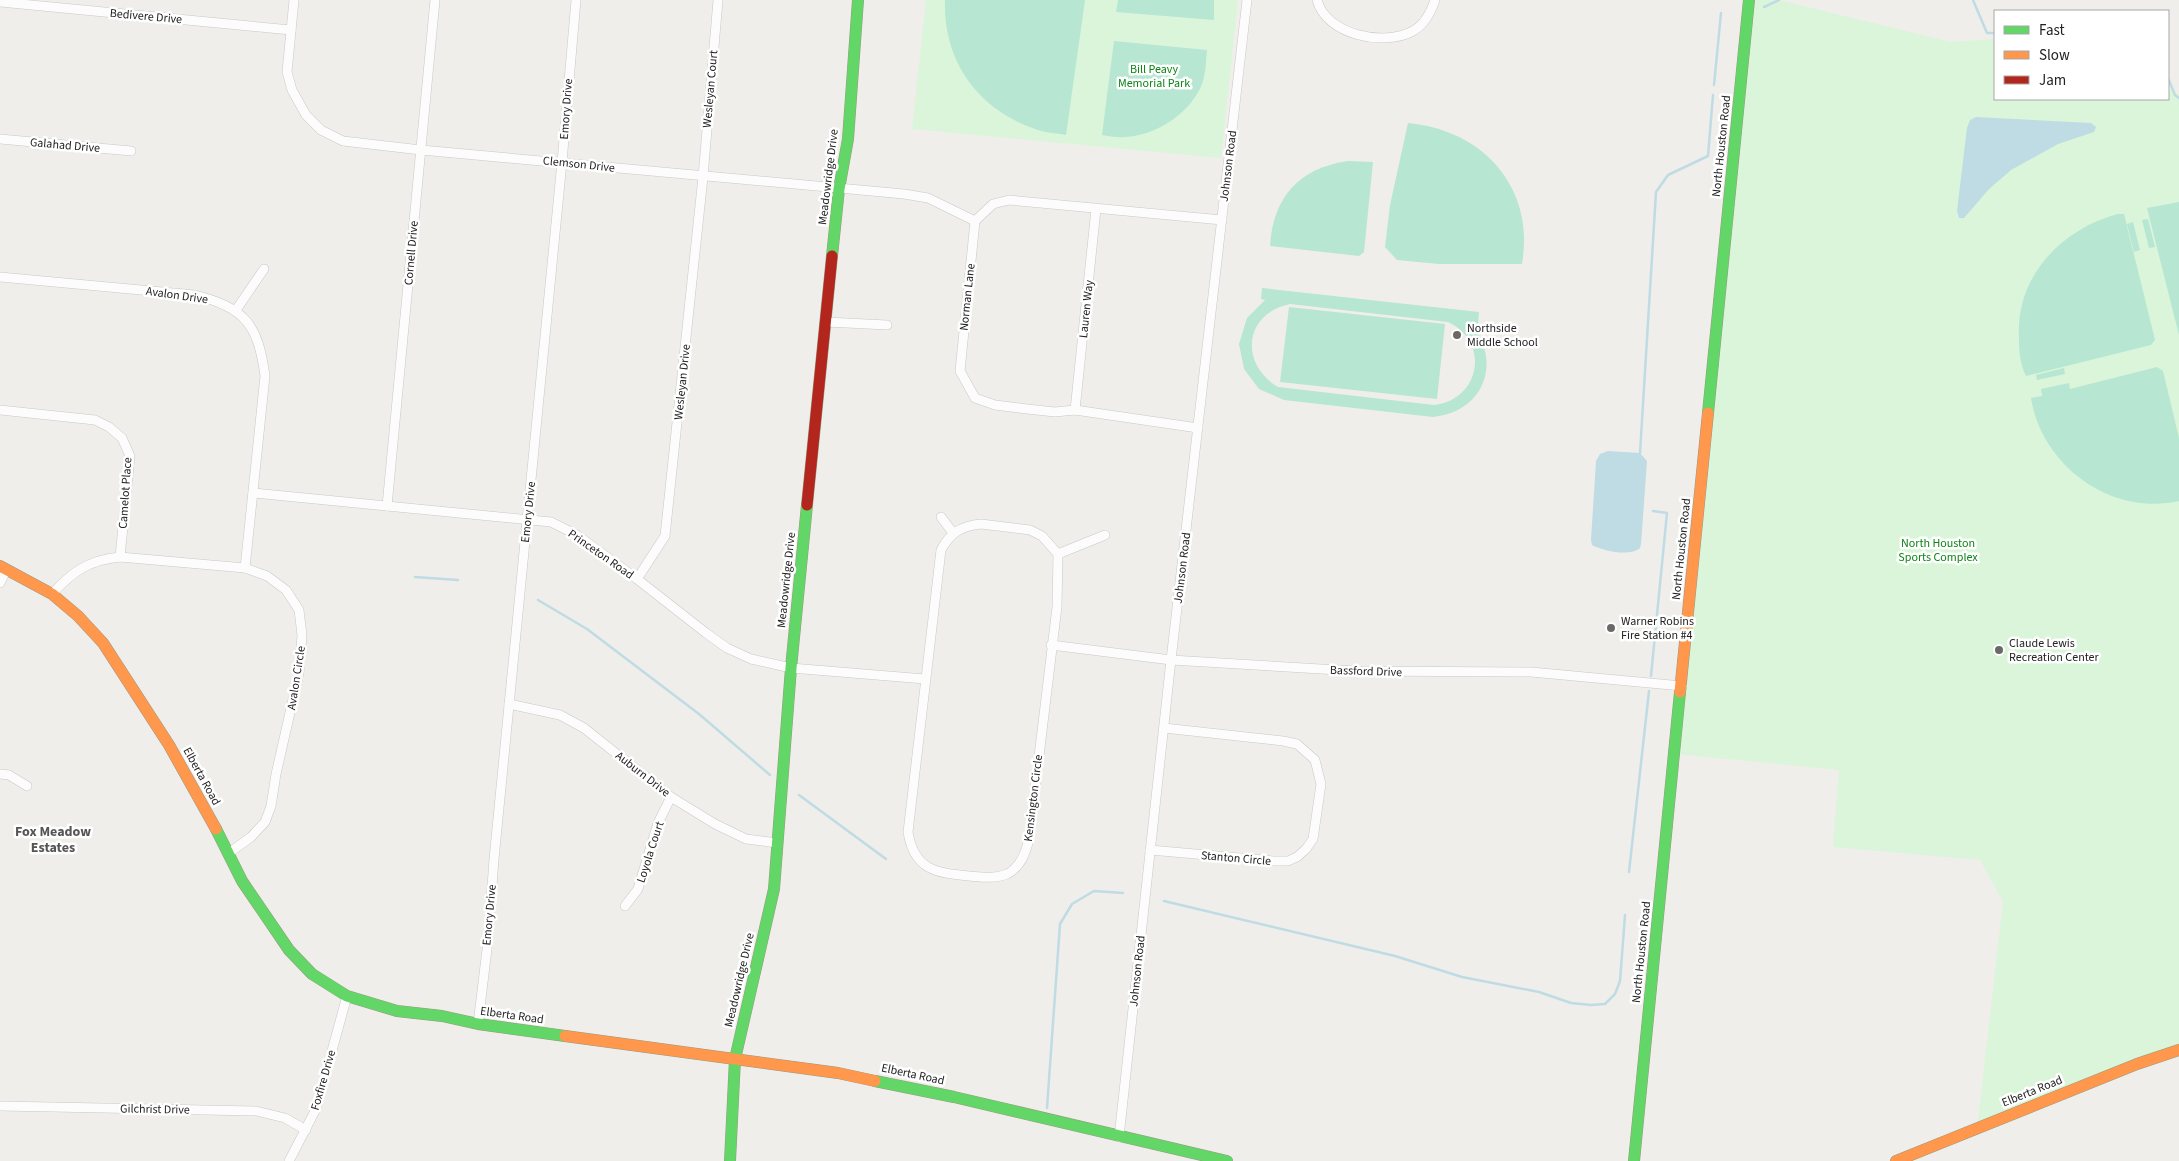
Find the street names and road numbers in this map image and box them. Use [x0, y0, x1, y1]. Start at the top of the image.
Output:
street label: Bedivere Drive [109, 5, 183, 28]
street label: Wesleyan Court [699, 49, 722, 129]
street label: Emory Drive [556, 78, 577, 140]
street label: North Houston Road [1708, 94, 1735, 198]
street label: Meadowridge Drive [814, 128, 843, 226]
street label: Johnson Road [1216, 129, 1241, 203]
street label: Galahad Drive [29, 134, 101, 157]
street label: Clemson Drive [542, 152, 616, 177]
street label: Cornell Drive [400, 220, 423, 286]
street label: Norman Lane [956, 262, 979, 332]
street label: Lauren Way [1075, 279, 1098, 339]
street label: Avalon Drive [145, 283, 209, 308]
street label: Wesleyan Drive [670, 343, 695, 421]
street label: Camelot Place [115, 457, 136, 529]
street label: Emory Drive [517, 481, 540, 543]
street label: North Houston Road [1668, 497, 1695, 601]
street label: Princeton Road [564, 525, 637, 583]
street label: Meadowridge Drive [773, 531, 800, 629]
street label: Johnson Road [1170, 531, 1195, 605]
street label: Avalon Circle [283, 645, 310, 711]
street label: Bassford Drive [1330, 662, 1402, 681]
street label: Elberta Road [179, 744, 225, 808]
street label: Auburn Drive [612, 748, 674, 801]
street label: Kensington Circle [1020, 753, 1047, 843]
street label: Loyola Court [633, 819, 668, 885]
street label: Stanton Circle [1200, 847, 1272, 870]
street label: Emory Drive [478, 884, 501, 946]
street label: North Houston Road [1628, 900, 1655, 1004]
street label: Meadowridge Drive [720, 931, 759, 1029]
street label: Johnson Road [1125, 935, 1150, 1008]
street label: Elberta Road [479, 1003, 545, 1028]
street label: Foxfire Drive [307, 1048, 340, 1112]
street label: Elberta Road [880, 1060, 946, 1089]
street label: Elberta Road [1999, 1072, 2065, 1111]
street label: Gilchrist Drive [120, 1100, 190, 1119]

